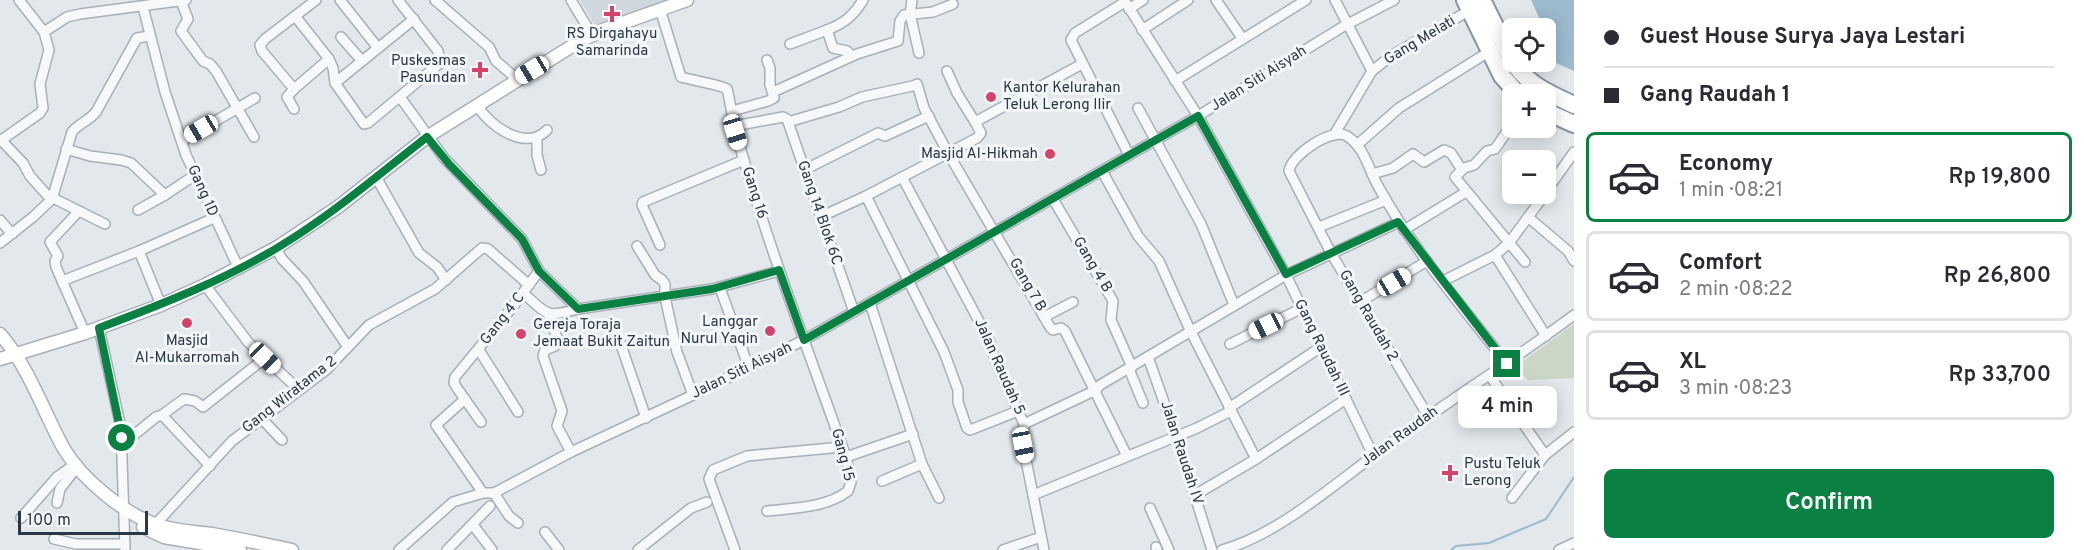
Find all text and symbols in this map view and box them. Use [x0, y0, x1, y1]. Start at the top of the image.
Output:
marker: RS Dirgahayu Samarinda [603, 5, 621, 23]
street label: Gang Melati [1381, 12, 1459, 70]
map controls [1502, 18, 1556, 204]
button: locate [1502, 18, 1556, 72]
text: Guest House Surya Jaya Lestari [1640, 24, 1965, 51]
place label: RS Dirgahayu Samarinda [567, 25, 657, 61]
street label: Jalan Siti Aisyah [1207, 42, 1311, 116]
place label: Puskesmas Pasundan [391, 52, 466, 88]
car [512, 53, 552, 87]
marker: Puskesmas Pasundan [471, 61, 489, 79]
place label: Kantor Kelurahan Teluk Lerong Ilir [1003, 79, 1121, 115]
text: Gang Raudah 1 [1640, 82, 1791, 109]
button: + [1502, 84, 1556, 138]
marker: Kantor Kelurahan Teluk Lerong Ilir [984, 90, 998, 104]
car [181, 112, 221, 146]
car [721, 112, 749, 152]
place label: Masjid Al-Hikmah [921, 145, 1038, 164]
marker: Masjid Al-Hikmah [1043, 147, 1057, 161]
button: − [1502, 150, 1556, 204]
icon: car [1607, 150, 1661, 204]
text: Economy [1679, 151, 1773, 178]
street label: Gang 14 Blok 6C [792, 158, 846, 268]
street label: Gang 1D [182, 162, 222, 220]
text: Rp 19,800 [1949, 164, 2051, 191]
street label: Gang 16 [737, 165, 771, 221]
text: 1 min · 08:21 [1679, 178, 1783, 204]
street label: Gang 4 B [1068, 234, 1116, 296]
icon: car [1607, 249, 1661, 303]
text: Comfort [1679, 250, 1762, 277]
street label: Gang 7 B [1004, 255, 1050, 315]
text: Rp 26,800 [1944, 263, 2051, 290]
car [1374, 265, 1414, 299]
street label: Gang Raudah 2 [1334, 267, 1402, 365]
text: 2 min · 08:22 [1679, 277, 1793, 303]
street label: Gang 4 C [477, 289, 529, 349]
street label: Gang Raudah III [1289, 296, 1353, 400]
car [1246, 310, 1286, 342]
place label: Langgar Nurul Yaqin [680, 313, 758, 349]
marker: Masjid Al-Mukarromah [180, 316, 194, 330]
place label: Gereja Toraja Jemaat Bukit Zaitun [533, 316, 670, 352]
street label: Jalan Raudah 5 [969, 316, 1029, 418]
marker: Langgar Nurul Yaqin [763, 324, 777, 338]
marker: Gereja Toraja Jemaat Bukit Zaitun [514, 327, 528, 341]
place label: Masjid Al-Mukarromah [135, 332, 239, 368]
street label: Jalan Siti Aisyah [689, 338, 795, 404]
car [246, 339, 284, 377]
icon: car [1607, 348, 1661, 402]
text: XL [1679, 349, 1706, 376]
route end [1493, 350, 1520, 377]
street label: Gang Wiratama 2 [239, 352, 341, 438]
text: Rp 33,700 [1948, 362, 2051, 389]
text: 3 min · 08:23 [1679, 376, 1792, 402]
callout: 4 min [1458, 385, 1556, 427]
text: 4 min [1481, 394, 1534, 420]
street label: Jalan Raudah IV [1155, 399, 1207, 508]
street label: Jalan Raudah [1358, 403, 1442, 471]
route start [108, 424, 135, 451]
car [1011, 426, 1035, 464]
street label: Gang 15 [826, 427, 858, 483]
place label: Pustu Teluk Lerong [1464, 455, 1541, 491]
marker: Pustu Teluk Lerong [1441, 464, 1459, 482]
button: Confirm [1604, 469, 2054, 538]
scale bar [18, 508, 148, 536]
text: 100 m [27, 511, 71, 531]

